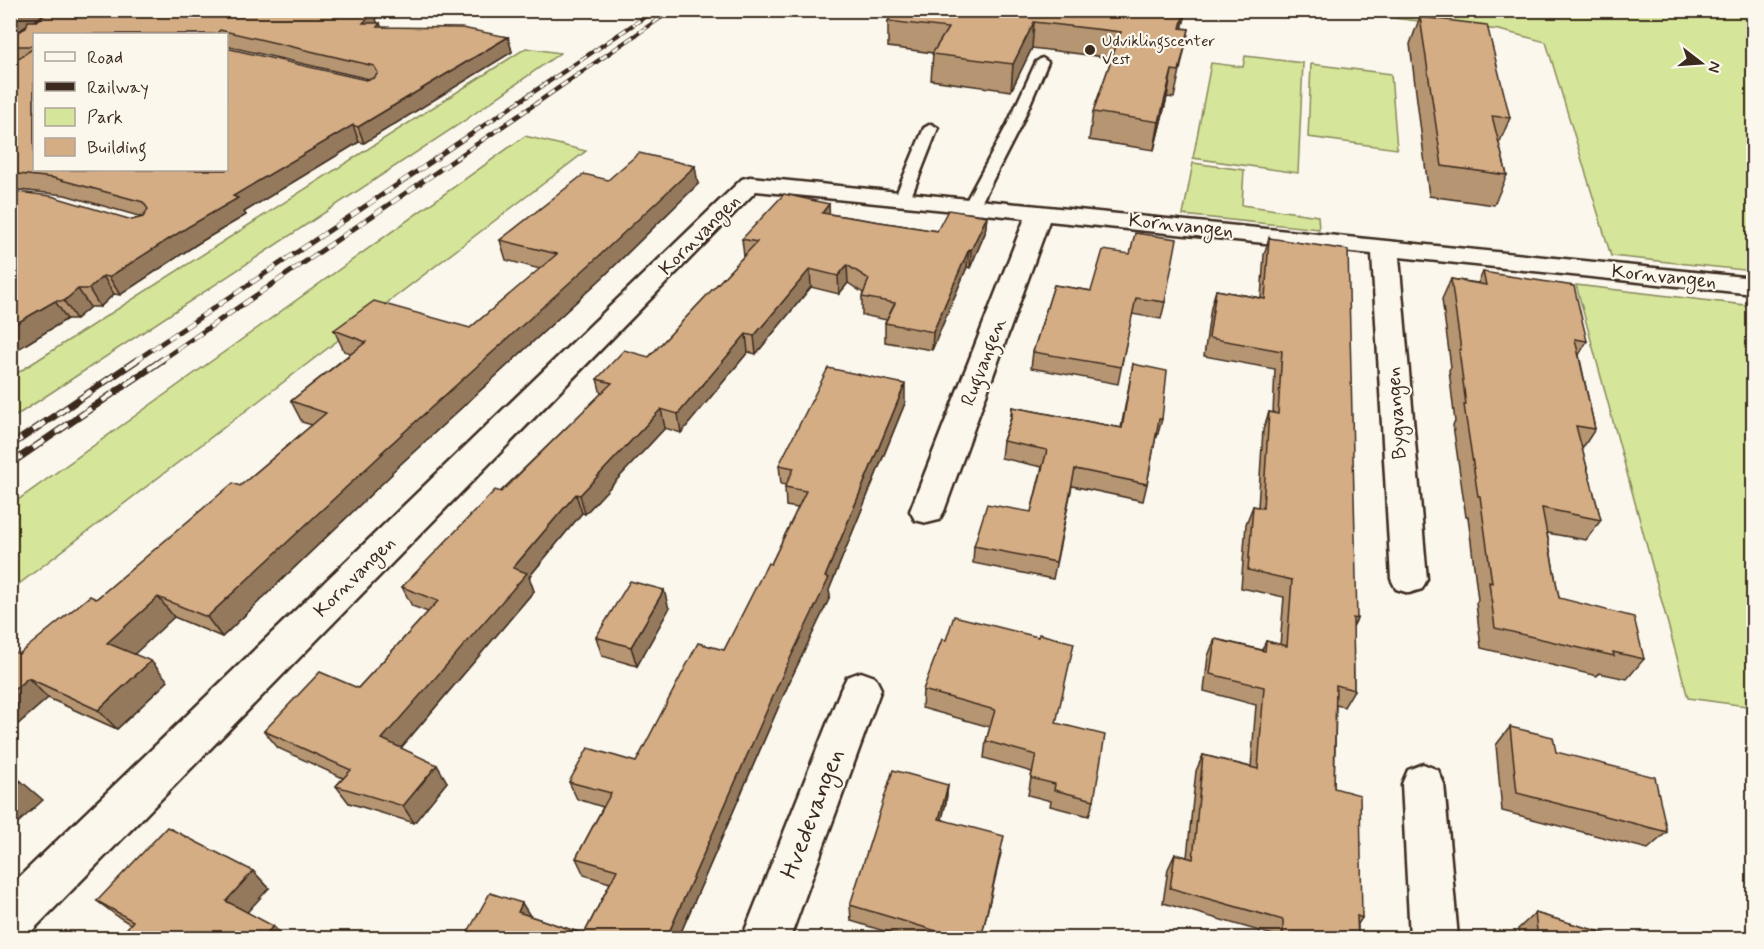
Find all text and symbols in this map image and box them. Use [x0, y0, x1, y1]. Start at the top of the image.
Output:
place label: Udviklingscenter Vest [1102, 31, 1215, 70]
legend [33, 33, 228, 171]
north arrow [1671, 33, 1731, 93]
marker: Udviklingscenter Vest [1083, 43, 1097, 57]
text: Road [87, 46, 123, 70]
text: N [1702, 59, 1726, 75]
text: Railway [87, 76, 149, 100]
text: Park [87, 106, 123, 130]
text: Building [87, 136, 147, 162]
street label: Kornvangen [653, 188, 748, 283]
street label: Kornvangen [1127, 207, 1235, 246]
street label: Kornvangen [1610, 258, 1718, 297]
street label: Rugvangen [955, 314, 1015, 411]
street label: Bygvangen [1380, 366, 1415, 460]
street label: Kornvangen [308, 530, 403, 625]
street label: Hvedevangen [774, 745, 854, 884]

